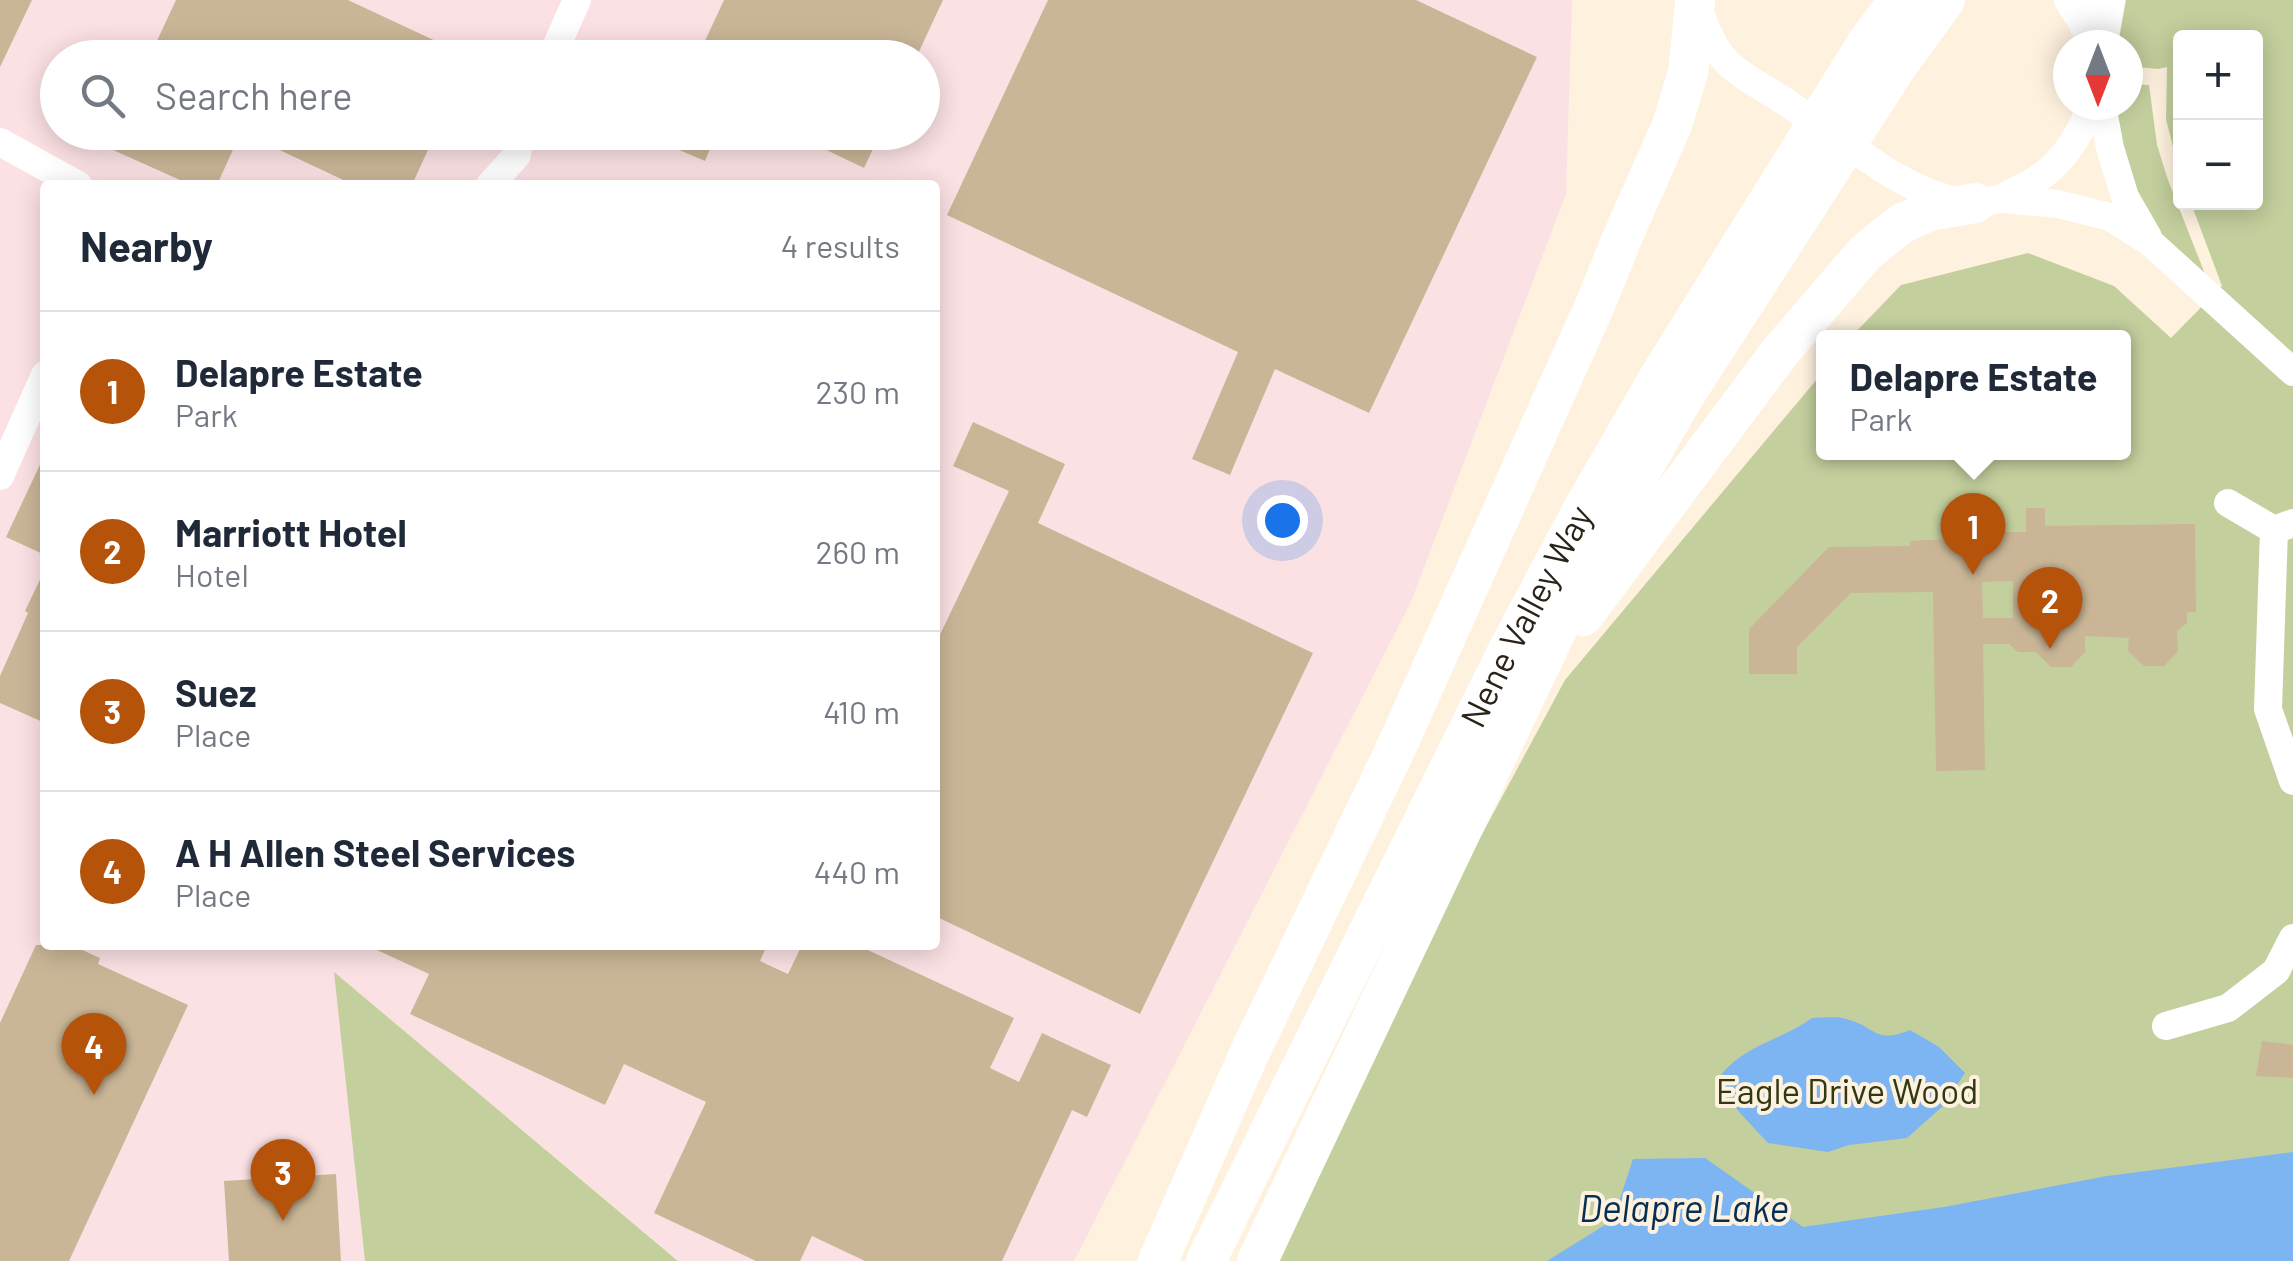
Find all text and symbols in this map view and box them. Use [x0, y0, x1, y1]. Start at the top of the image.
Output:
north arrow [2053, 30, 2143, 120]
map controls [2173, 30, 2263, 210]
button: + [2173, 30, 2263, 120]
search box [40, 40, 940, 150]
icon: search [75, 68, 130, 123]
text: Search here [155, 72, 353, 118]
button: − [2173, 120, 2263, 210]
text: Nearby [80, 220, 213, 270]
text: 4 results [781, 226, 900, 264]
popup [1816, 330, 2131, 460]
text: Delapre Estate [175, 349, 423, 395]
text: Delapre Estate [1850, 353, 2097, 399]
text: 1 [107, 372, 118, 410]
text: 230 m [816, 372, 900, 410]
text: Park [175, 395, 238, 433]
text: Park [1850, 399, 1912, 437]
pin: 1 [1940, 492, 2006, 575]
your location [1257, 495, 1308, 546]
street label: Nene Valley Way [1450, 498, 1600, 733]
text: Marriott Hotel [175, 509, 407, 555]
text: 2 [104, 532, 121, 570]
text: 260 m [815, 532, 900, 570]
text: Hotel [175, 555, 249, 593]
pin: 2 [2018, 566, 2082, 649]
text: Suez [175, 669, 257, 715]
text: 3 [104, 692, 121, 730]
text: 410 m [823, 692, 900, 730]
text: Place [175, 715, 251, 753]
text: A H Allen Steel Services [175, 829, 575, 875]
text: 4 [103, 852, 122, 890]
text: 440 m [814, 852, 900, 890]
text: Place [175, 875, 251, 913]
pin: 4 [62, 1012, 126, 1095]
park label: Eagle Drive Wood [1716, 1069, 1978, 1111]
pin: 3 [250, 1138, 316, 1221]
water label: Delapre Lake [1579, 1184, 1789, 1230]

